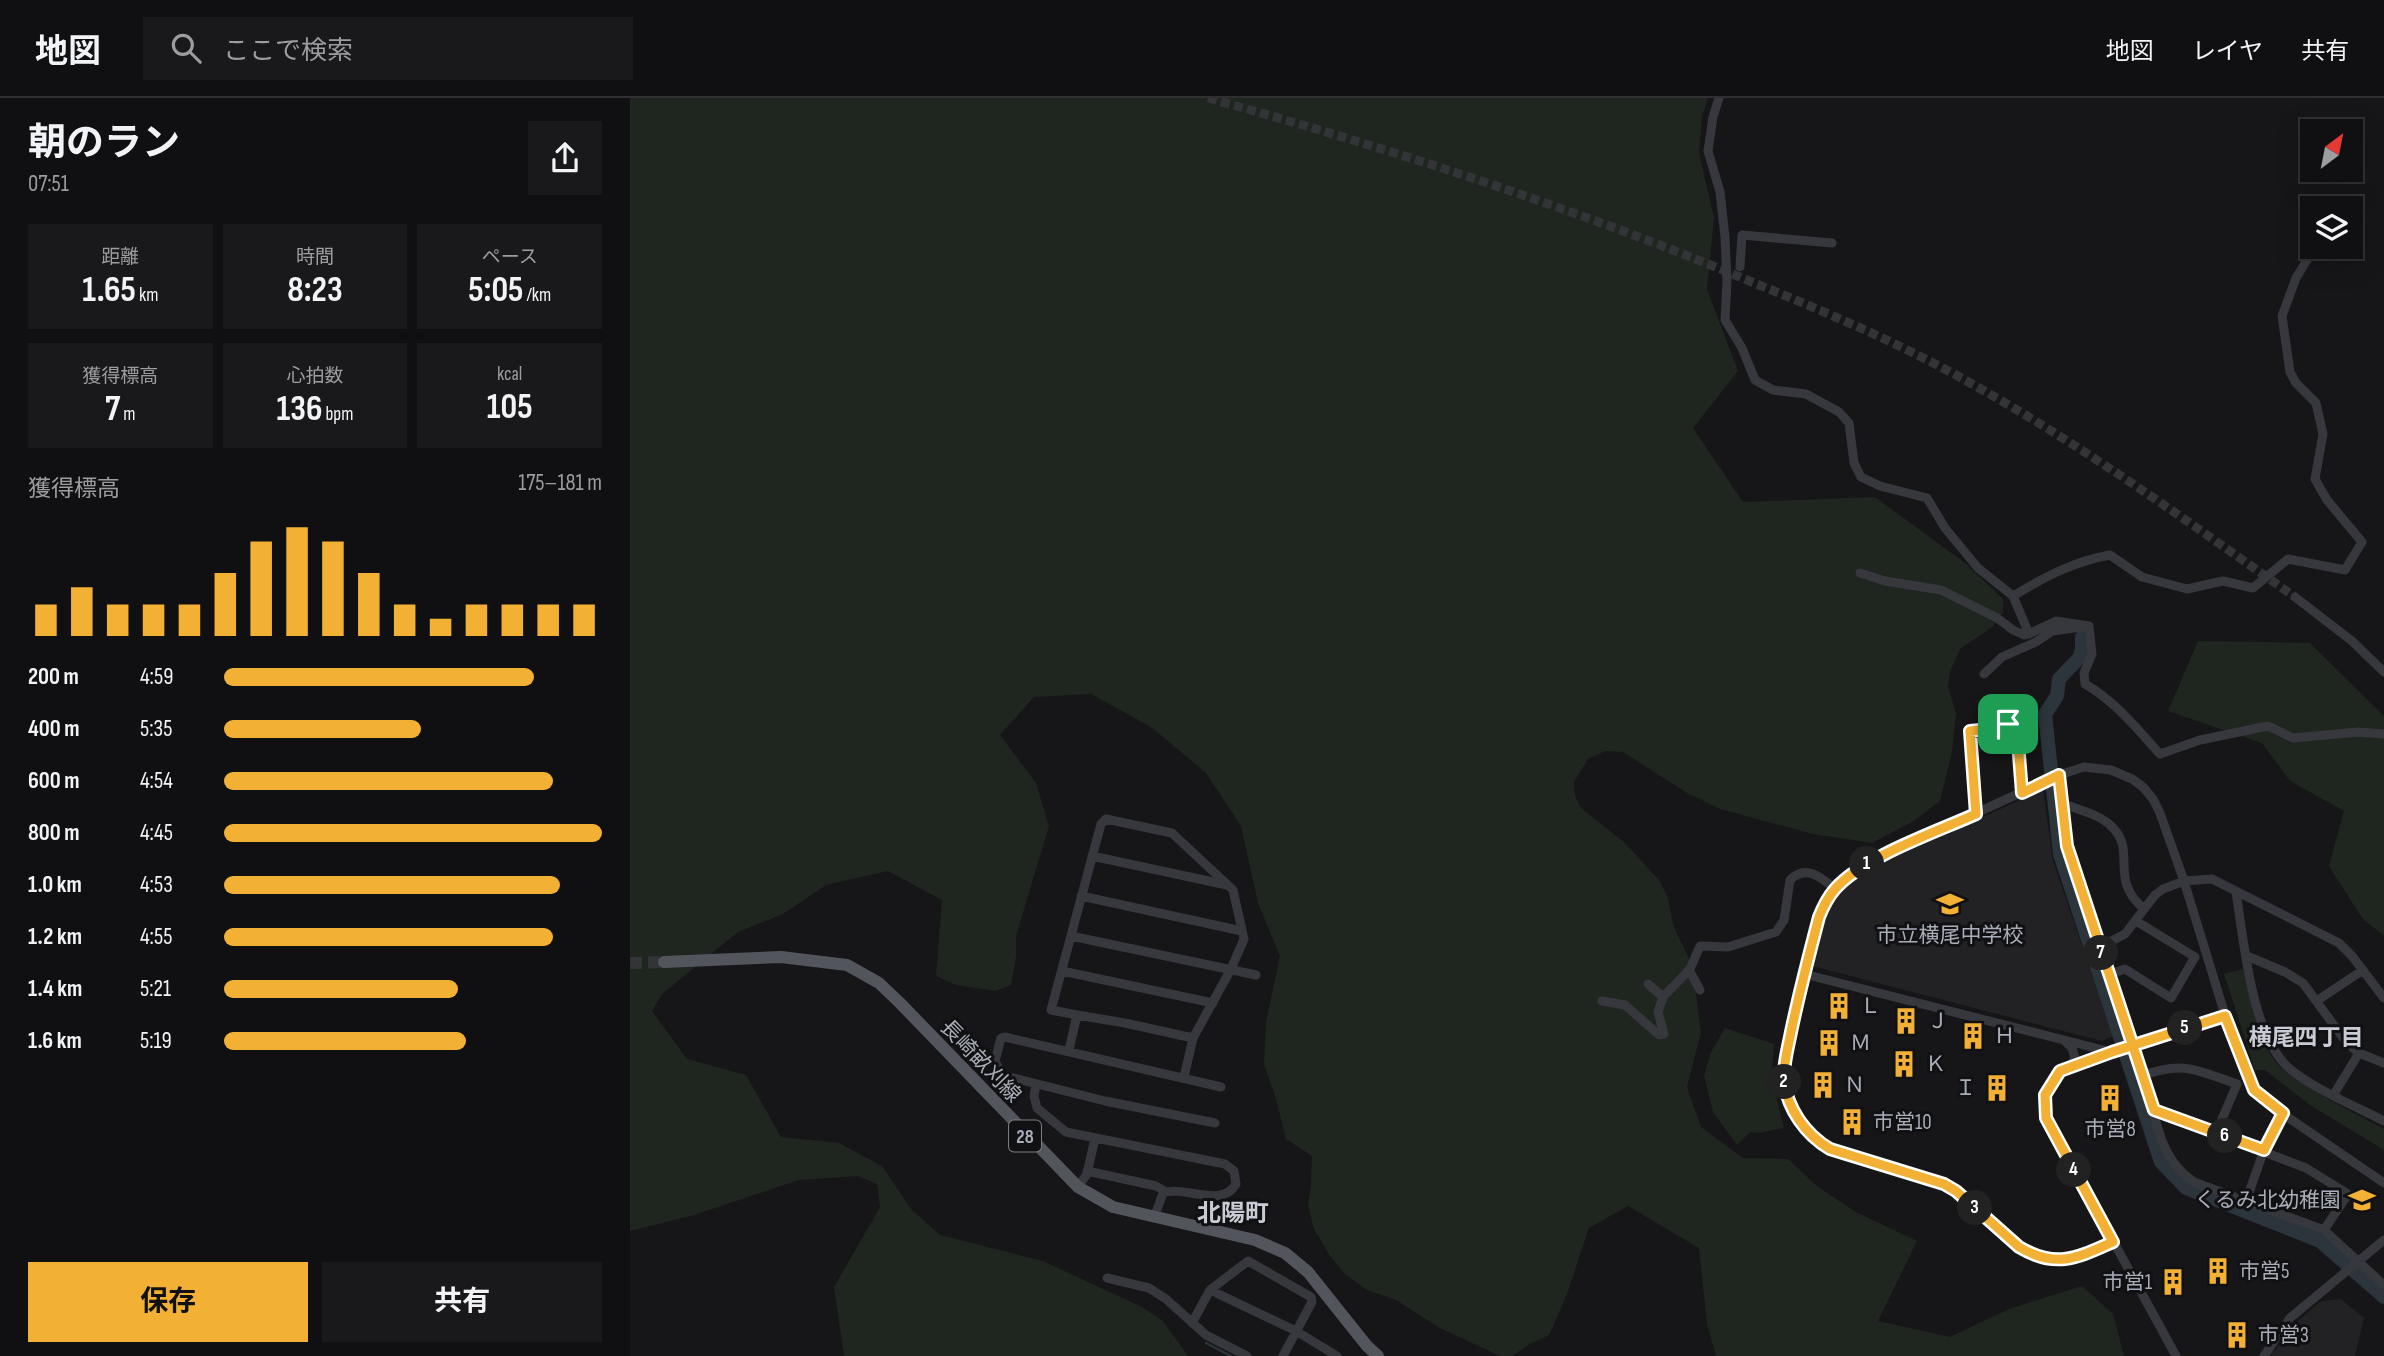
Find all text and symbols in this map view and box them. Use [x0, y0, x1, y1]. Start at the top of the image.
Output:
search box [143, 17, 633, 80]
icon: search [167, 29, 205, 67]
text: 地図 [35, 32, 101, 72]
text: ここで検索 [223, 36, 353, 67]
text: 地図 [2106, 37, 2154, 66]
text: レイヤ [2192, 37, 2263, 66]
text: 共有 [2301, 37, 2349, 66]
north arrow [2300, 119, 2362, 182]
map controls [2300, 119, 2363, 259]
text: 朝のラン [28, 121, 180, 166]
button: share [528, 121, 602, 195]
text: 07:51 [28, 170, 69, 198]
button: layers [2300, 196, 2363, 259]
text: 距離 [101, 246, 139, 269]
text: 時間 [296, 246, 334, 269]
text: ペース [482, 246, 538, 269]
text: 1.65 [82, 269, 136, 312]
text: 8:23 [287, 269, 343, 312]
text: 5:05 [468, 269, 523, 312]
text: km [136, 284, 158, 307]
text: /km [523, 284, 551, 307]
text: kcal [497, 363, 522, 386]
text: 獲得標高 [82, 365, 158, 388]
text: 心拍数 [286, 365, 344, 388]
text: 105 [487, 386, 533, 429]
text: 7 [105, 388, 120, 431]
text: 136 [277, 388, 322, 431]
text: m [120, 403, 136, 426]
text: bpm [322, 403, 353, 426]
text: 175–181 m [518, 469, 602, 497]
text: 獲得標高 [28, 475, 120, 503]
text: 200 m [28, 663, 79, 691]
text: 4:59 [140, 663, 173, 691]
pin [1978, 694, 2038, 754]
icon: arrive [1989, 705, 2027, 743]
text: 400 m [28, 715, 79, 743]
text: 5:35 [140, 715, 172, 743]
text: 600 m [28, 767, 80, 795]
text: 4:54 [140, 767, 173, 795]
text: 800 m [28, 819, 80, 847]
text: 4:45 [140, 819, 173, 847]
pin: 1 [1850, 846, 1884, 882]
text: 1 [1863, 852, 1870, 875]
text: 1.0 km [28, 871, 82, 899]
text: 4:53 [140, 871, 173, 899]
school or university icon: 市立横尾中学校 [1935, 889, 1965, 919]
text: 1.2 km [28, 923, 82, 951]
text: 4:55 [140, 923, 172, 951]
place label: 市立横尾中学校 [1877, 923, 2024, 948]
pin: 7 [2084, 936, 2118, 970]
text: 7 [2096, 941, 2105, 964]
text: 1.4 km [28, 975, 82, 1003]
text: 5:21 [140, 975, 171, 1003]
building icon: Ｌ [1824, 991, 1854, 1021]
place label: Ｌ [1860, 994, 1881, 1019]
building icon: Ｊ [1891, 1006, 1921, 1036]
place label: Ｊ [1927, 1009, 1948, 1034]
pin: 5 [2168, 1010, 2202, 1046]
street label: 長崎畝刈線 [935, 1015, 1026, 1108]
text: 5 [2180, 1016, 2189, 1039]
building icon: Ｈ [1958, 1021, 1988, 1051]
place label: Ｈ [1994, 1024, 2015, 1049]
district label: 横尾四丁目 [2249, 1024, 2364, 1052]
text: 1.6 km [28, 1027, 82, 1055]
text: 5:19 [140, 1027, 172, 1055]
building icon: Ｍ [1814, 1028, 1844, 1058]
place label: Ｍ [1850, 1031, 1871, 1056]
building icon: Ｋ [1889, 1049, 1919, 1079]
place label: Ｋ [1925, 1052, 1946, 1077]
pin: 2 [1766, 1065, 1802, 1100]
text: 2 [1779, 1070, 1788, 1093]
building icon: Ｎ [1808, 1070, 1838, 1100]
place label: Ｎ [1844, 1073, 1865, 1098]
building icon: Ｉ [1982, 1073, 2012, 1103]
place label: Ｉ [1955, 1076, 1976, 1101]
building icon: 市営8 [2095, 1083, 2125, 1113]
building icon: 市営10 [1837, 1107, 1867, 1137]
place label: 市営10 [1873, 1110, 1932, 1135]
place label: 市営8 [2084, 1117, 2136, 1142]
pin: 6 [2208, 1118, 2242, 1154]
road number: 28 [1009, 1120, 1041, 1152]
text: 6 [2220, 1124, 2229, 1147]
pin: 4 [2056, 1152, 2092, 1188]
text: 4 [2069, 1158, 2078, 1181]
school or university icon: くるみ北幼稚園 [2347, 1185, 2377, 1215]
place label: くるみ北幼稚園 [2194, 1188, 2341, 1213]
pin: 3 [1958, 1190, 1992, 1226]
text: 3 [1970, 1196, 1979, 1219]
district label: 北陽町 [1197, 1199, 1269, 1228]
building icon: 市営5 [2203, 1256, 2233, 1286]
place label: 市営5 [2239, 1259, 2289, 1284]
button: 保存 [28, 1262, 308, 1342]
button: 共有 [322, 1262, 602, 1342]
building icon: 市営1 [2158, 1267, 2188, 1297]
place label: 市営1 [2103, 1270, 2153, 1295]
building icon: 市営3 [2222, 1320, 2252, 1350]
place label: 市営3 [2258, 1323, 2309, 1348]

